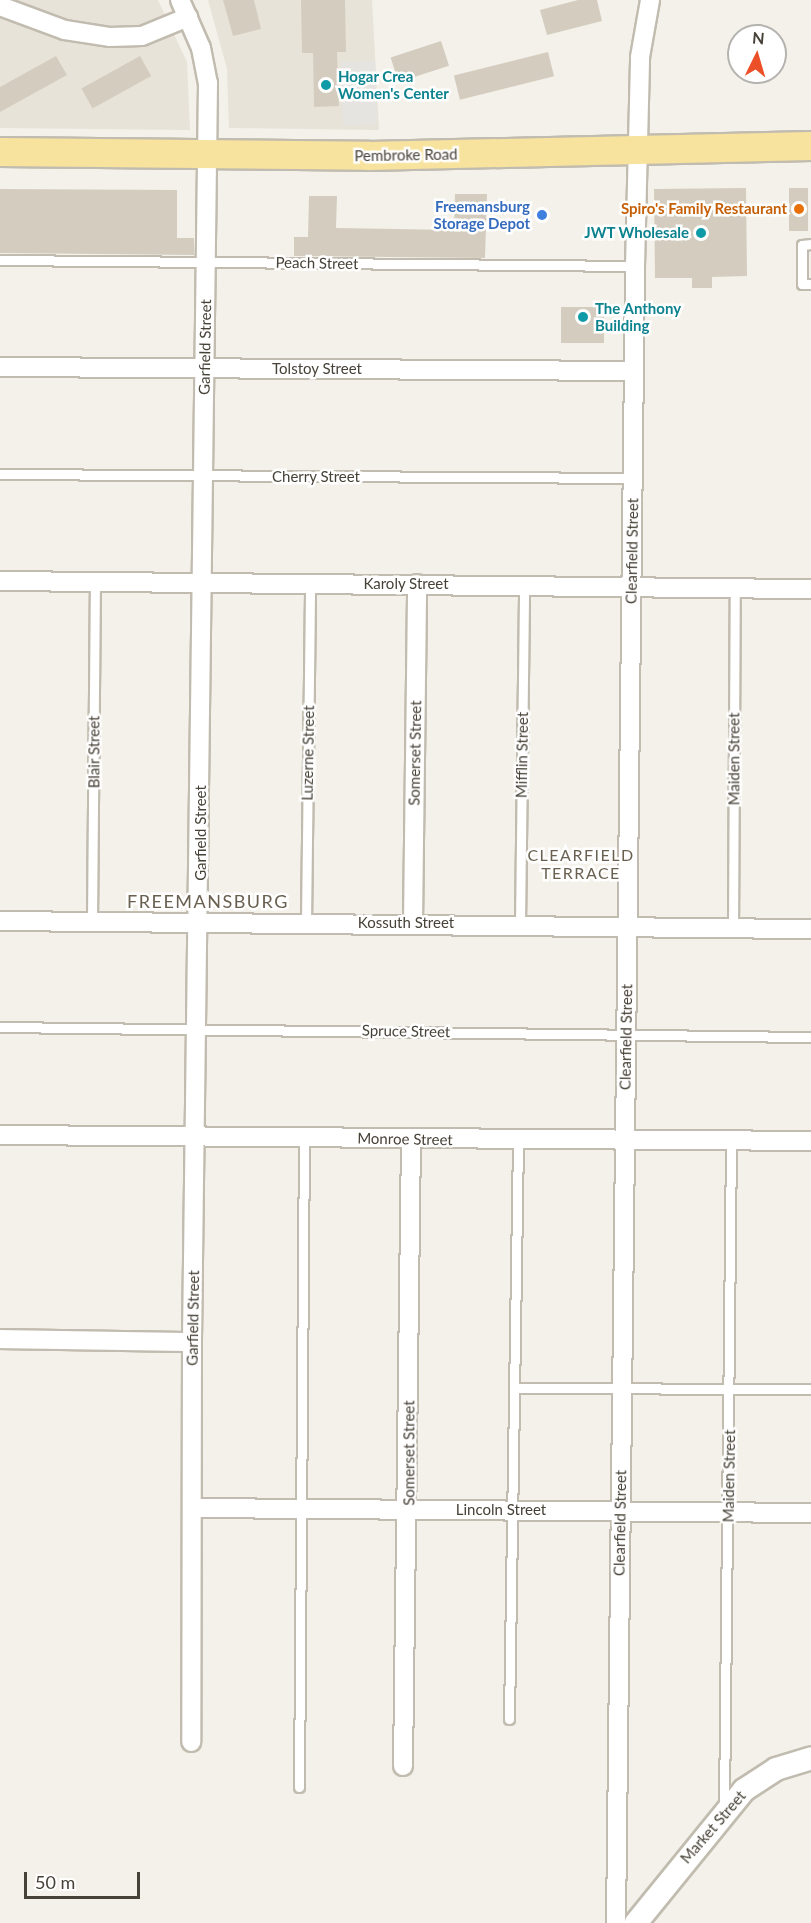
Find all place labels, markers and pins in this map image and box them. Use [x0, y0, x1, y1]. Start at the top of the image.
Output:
place label: Hogar Crea Women's Center [338, 67, 449, 102]
marker: Hogar Crea Women's Center [319, 78, 333, 92]
place label: Freemansburg Storage Depot [434, 197, 530, 232]
place label: Spiro's Family Restaurant [621, 200, 787, 218]
marker: Spiro's Family Restaurant [792, 202, 806, 216]
marker: Freemansburg Storage Depot [535, 208, 549, 222]
place label: JWT Wholesale [584, 224, 689, 242]
marker: JWT Wholesale [694, 226, 708, 240]
place label: The Anthony Building [595, 299, 682, 334]
marker: The Anthony Building [576, 310, 590, 324]

